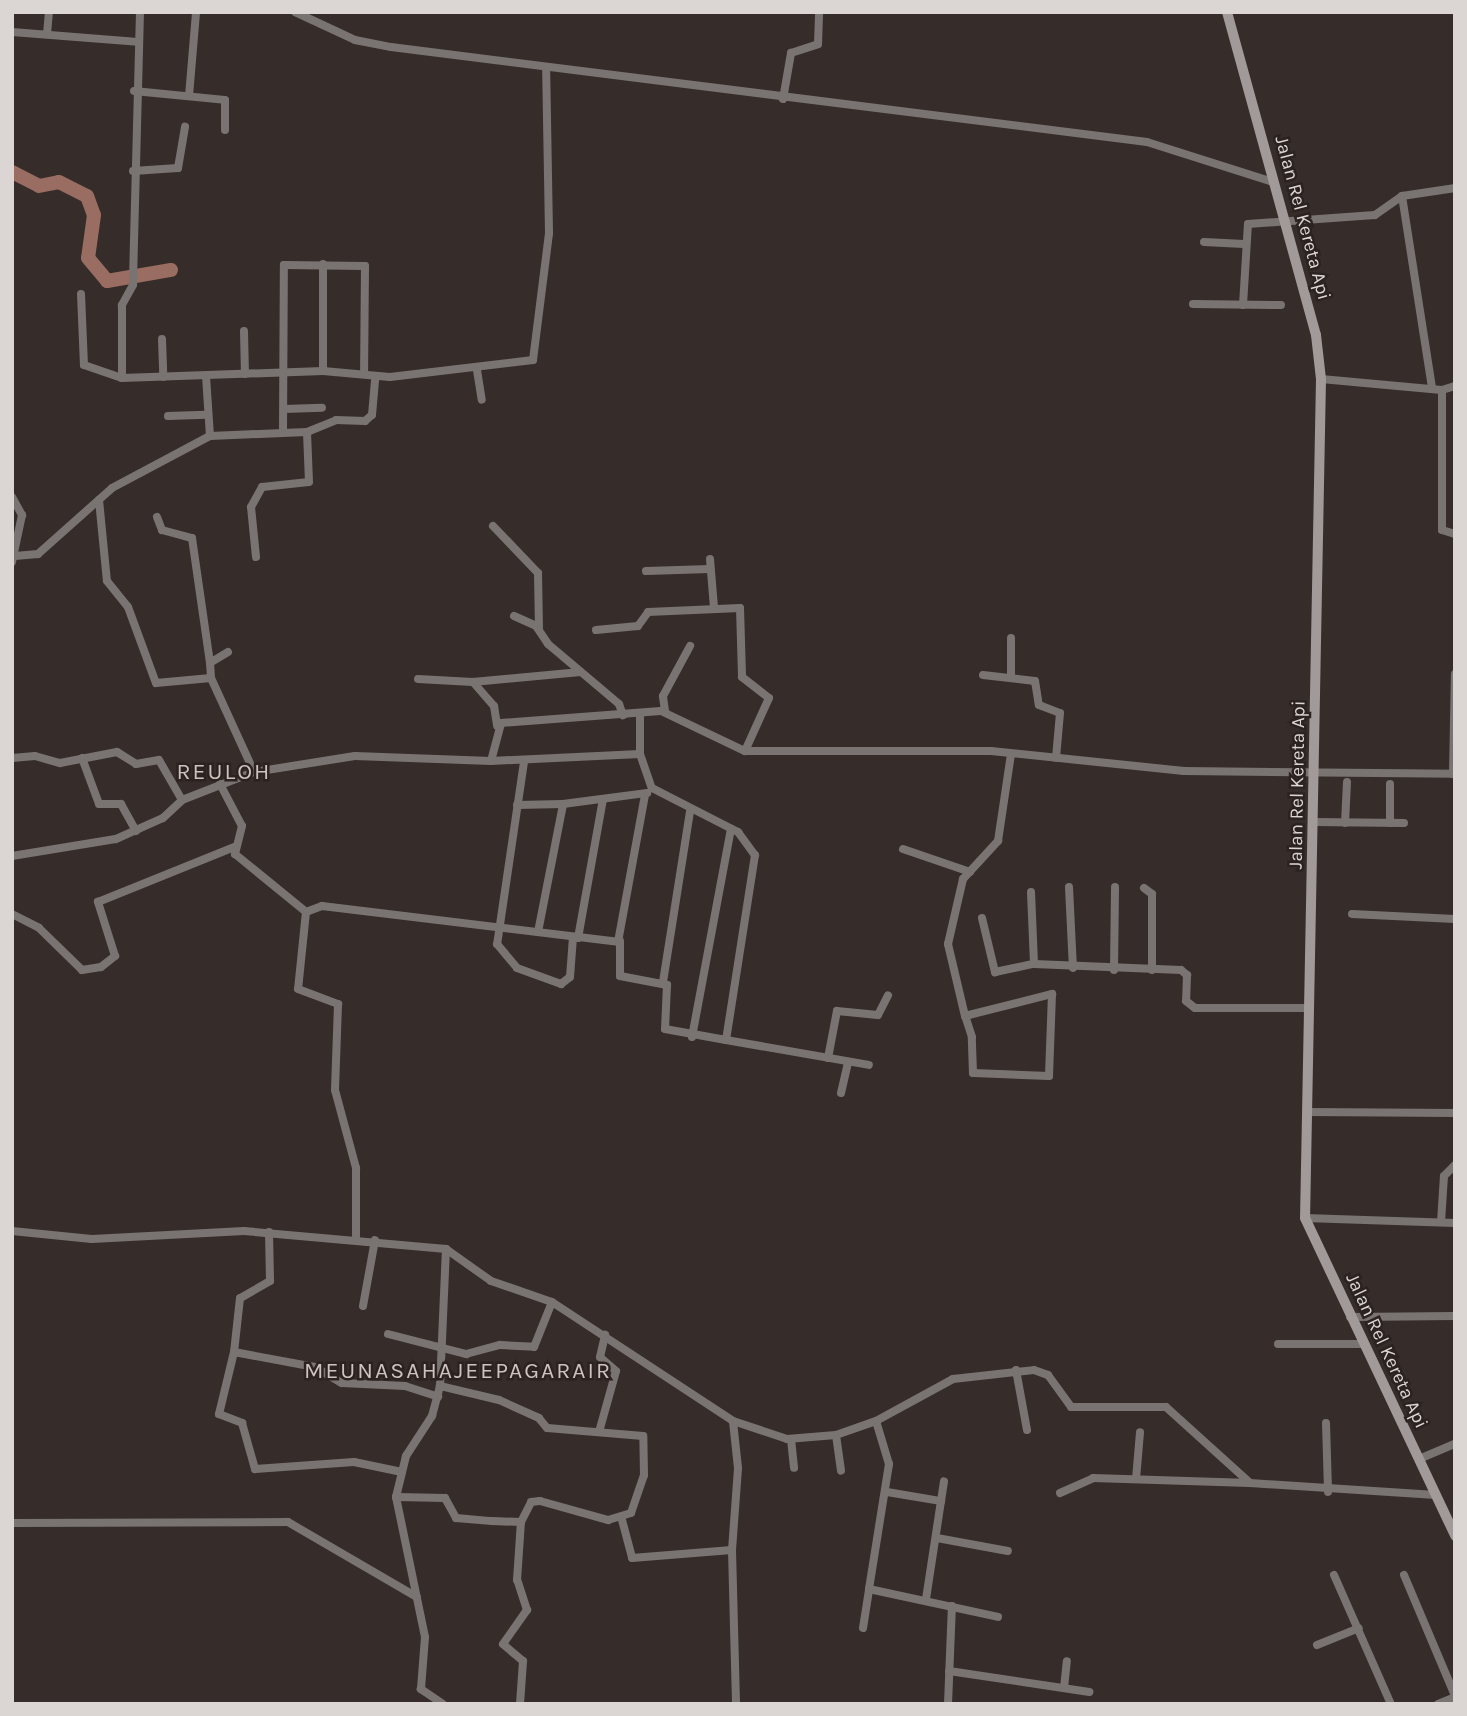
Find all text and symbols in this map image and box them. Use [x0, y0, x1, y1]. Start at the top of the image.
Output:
street label: Jalan Rel Kereta Api [1269, 134, 1335, 302]
street label: Jalan Rel Kereta Api [1285, 700, 1311, 870]
district label: REULOH [177, 758, 271, 786]
street label: Jalan Rel Kereta Api [1340, 1270, 1432, 1432]
district label: MEUNASAHAJEEPAGARAIR [306, 1357, 610, 1385]

